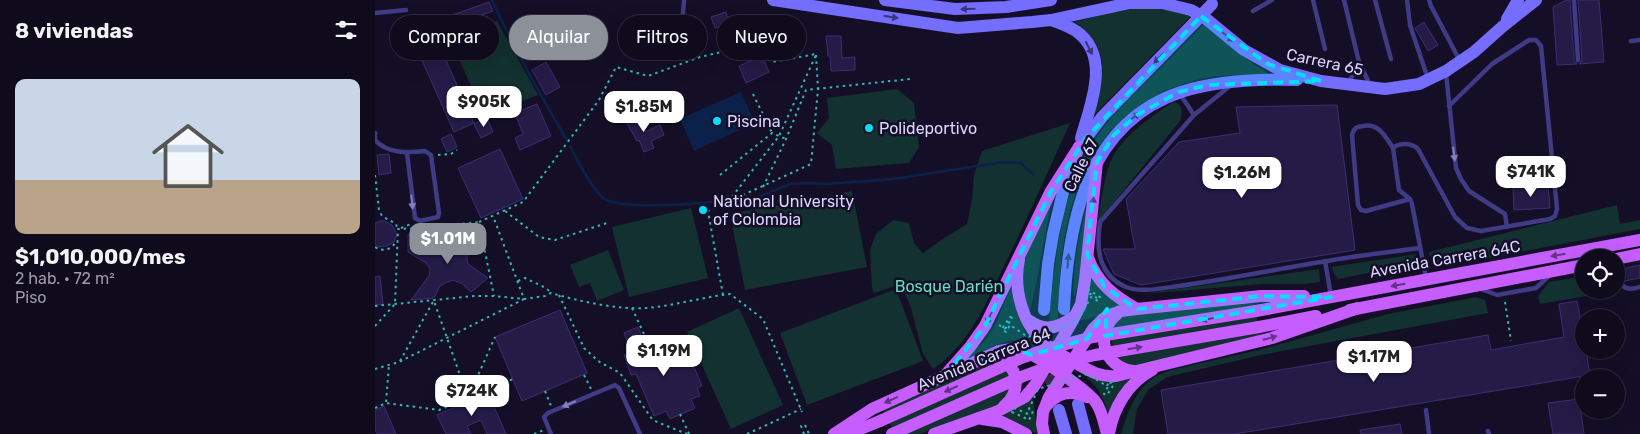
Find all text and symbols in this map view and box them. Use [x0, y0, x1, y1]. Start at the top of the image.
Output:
one-way arrow [959, 5, 975, 13]
one-way arrow [883, 14, 899, 22]
chip: Comprar [390, 15, 499, 60]
chip: Alquilar [509, 15, 608, 60]
chip: Filtros [618, 15, 707, 60]
chip: Nuevo [717, 15, 806, 60]
icon: filters [332, 16, 360, 44]
text: 8 viviendas [15, 18, 133, 43]
one-way arrow [1222, 32, 1235, 43]
one-way arrow [1085, 41, 1093, 55]
street label: Carrera 65 [1285, 45, 1365, 79]
one-way arrow [1154, 51, 1166, 63]
pin: $905K [449, 86, 519, 128]
pin: $1.85M [603, 90, 685, 133]
text: $905K [458, 92, 510, 111]
text: $1.85M [615, 97, 673, 116]
icon: home [143, 111, 233, 201]
place label: Piscina [727, 112, 781, 131]
one-way arrow [1127, 112, 1141, 122]
marker: Piscina [711, 115, 723, 127]
place label: Polideportivo [879, 119, 977, 138]
marker: Polideportivo [863, 122, 875, 134]
street label: Calle 67 [1060, 135, 1102, 195]
one-way arrow [1450, 146, 1458, 162]
pin: $1.26M [1201, 156, 1283, 199]
pin: $741K [1496, 156, 1566, 198]
text: $741K [1507, 162, 1555, 181]
text: $1.26M [1213, 163, 1271, 182]
place label: National University of Colombia [713, 192, 854, 229]
one-way arrow [408, 194, 416, 210]
one-way arrow [1089, 196, 1097, 212]
marker: National University of Colombia [697, 204, 709, 216]
pin: $1.01M [407, 222, 489, 265]
text: $1.01M [420, 229, 476, 248]
street label: Avenida Carrera 64C [1368, 236, 1522, 282]
text: $1,010,000/mes [15, 244, 186, 269]
map controls [1575, 249, 1625, 419]
button: locate [1575, 249, 1625, 299]
one-way arrow [1064, 252, 1072, 268]
one-way arrow [1549, 252, 1565, 260]
text: 2 hab. · 72 m² [15, 269, 115, 288]
park label: Bosque Darién [895, 277, 1003, 296]
one-way arrow [1389, 281, 1405, 289]
text: Piso [15, 288, 47, 307]
button: + [1575, 309, 1625, 359]
one-way arrow [985, 311, 993, 326]
one-way arrow [1199, 316, 1215, 324]
street label: Avenida Carrera 64 [914, 324, 1054, 394]
pin: $1.19M [623, 334, 705, 377]
one-way arrow [1262, 334, 1277, 342]
pin: $1.17M [1333, 340, 1415, 383]
text: $1.19M [637, 341, 691, 360]
one-way arrow [1127, 344, 1143, 352]
text: $1.17M [1348, 347, 1400, 366]
button: − [1575, 369, 1625, 419]
pin: $724K [437, 374, 507, 417]
text: $724K [446, 381, 498, 400]
one-way arrow [944, 386, 958, 394]
one-way arrow [884, 397, 898, 405]
one-way arrow [562, 400, 576, 408]

